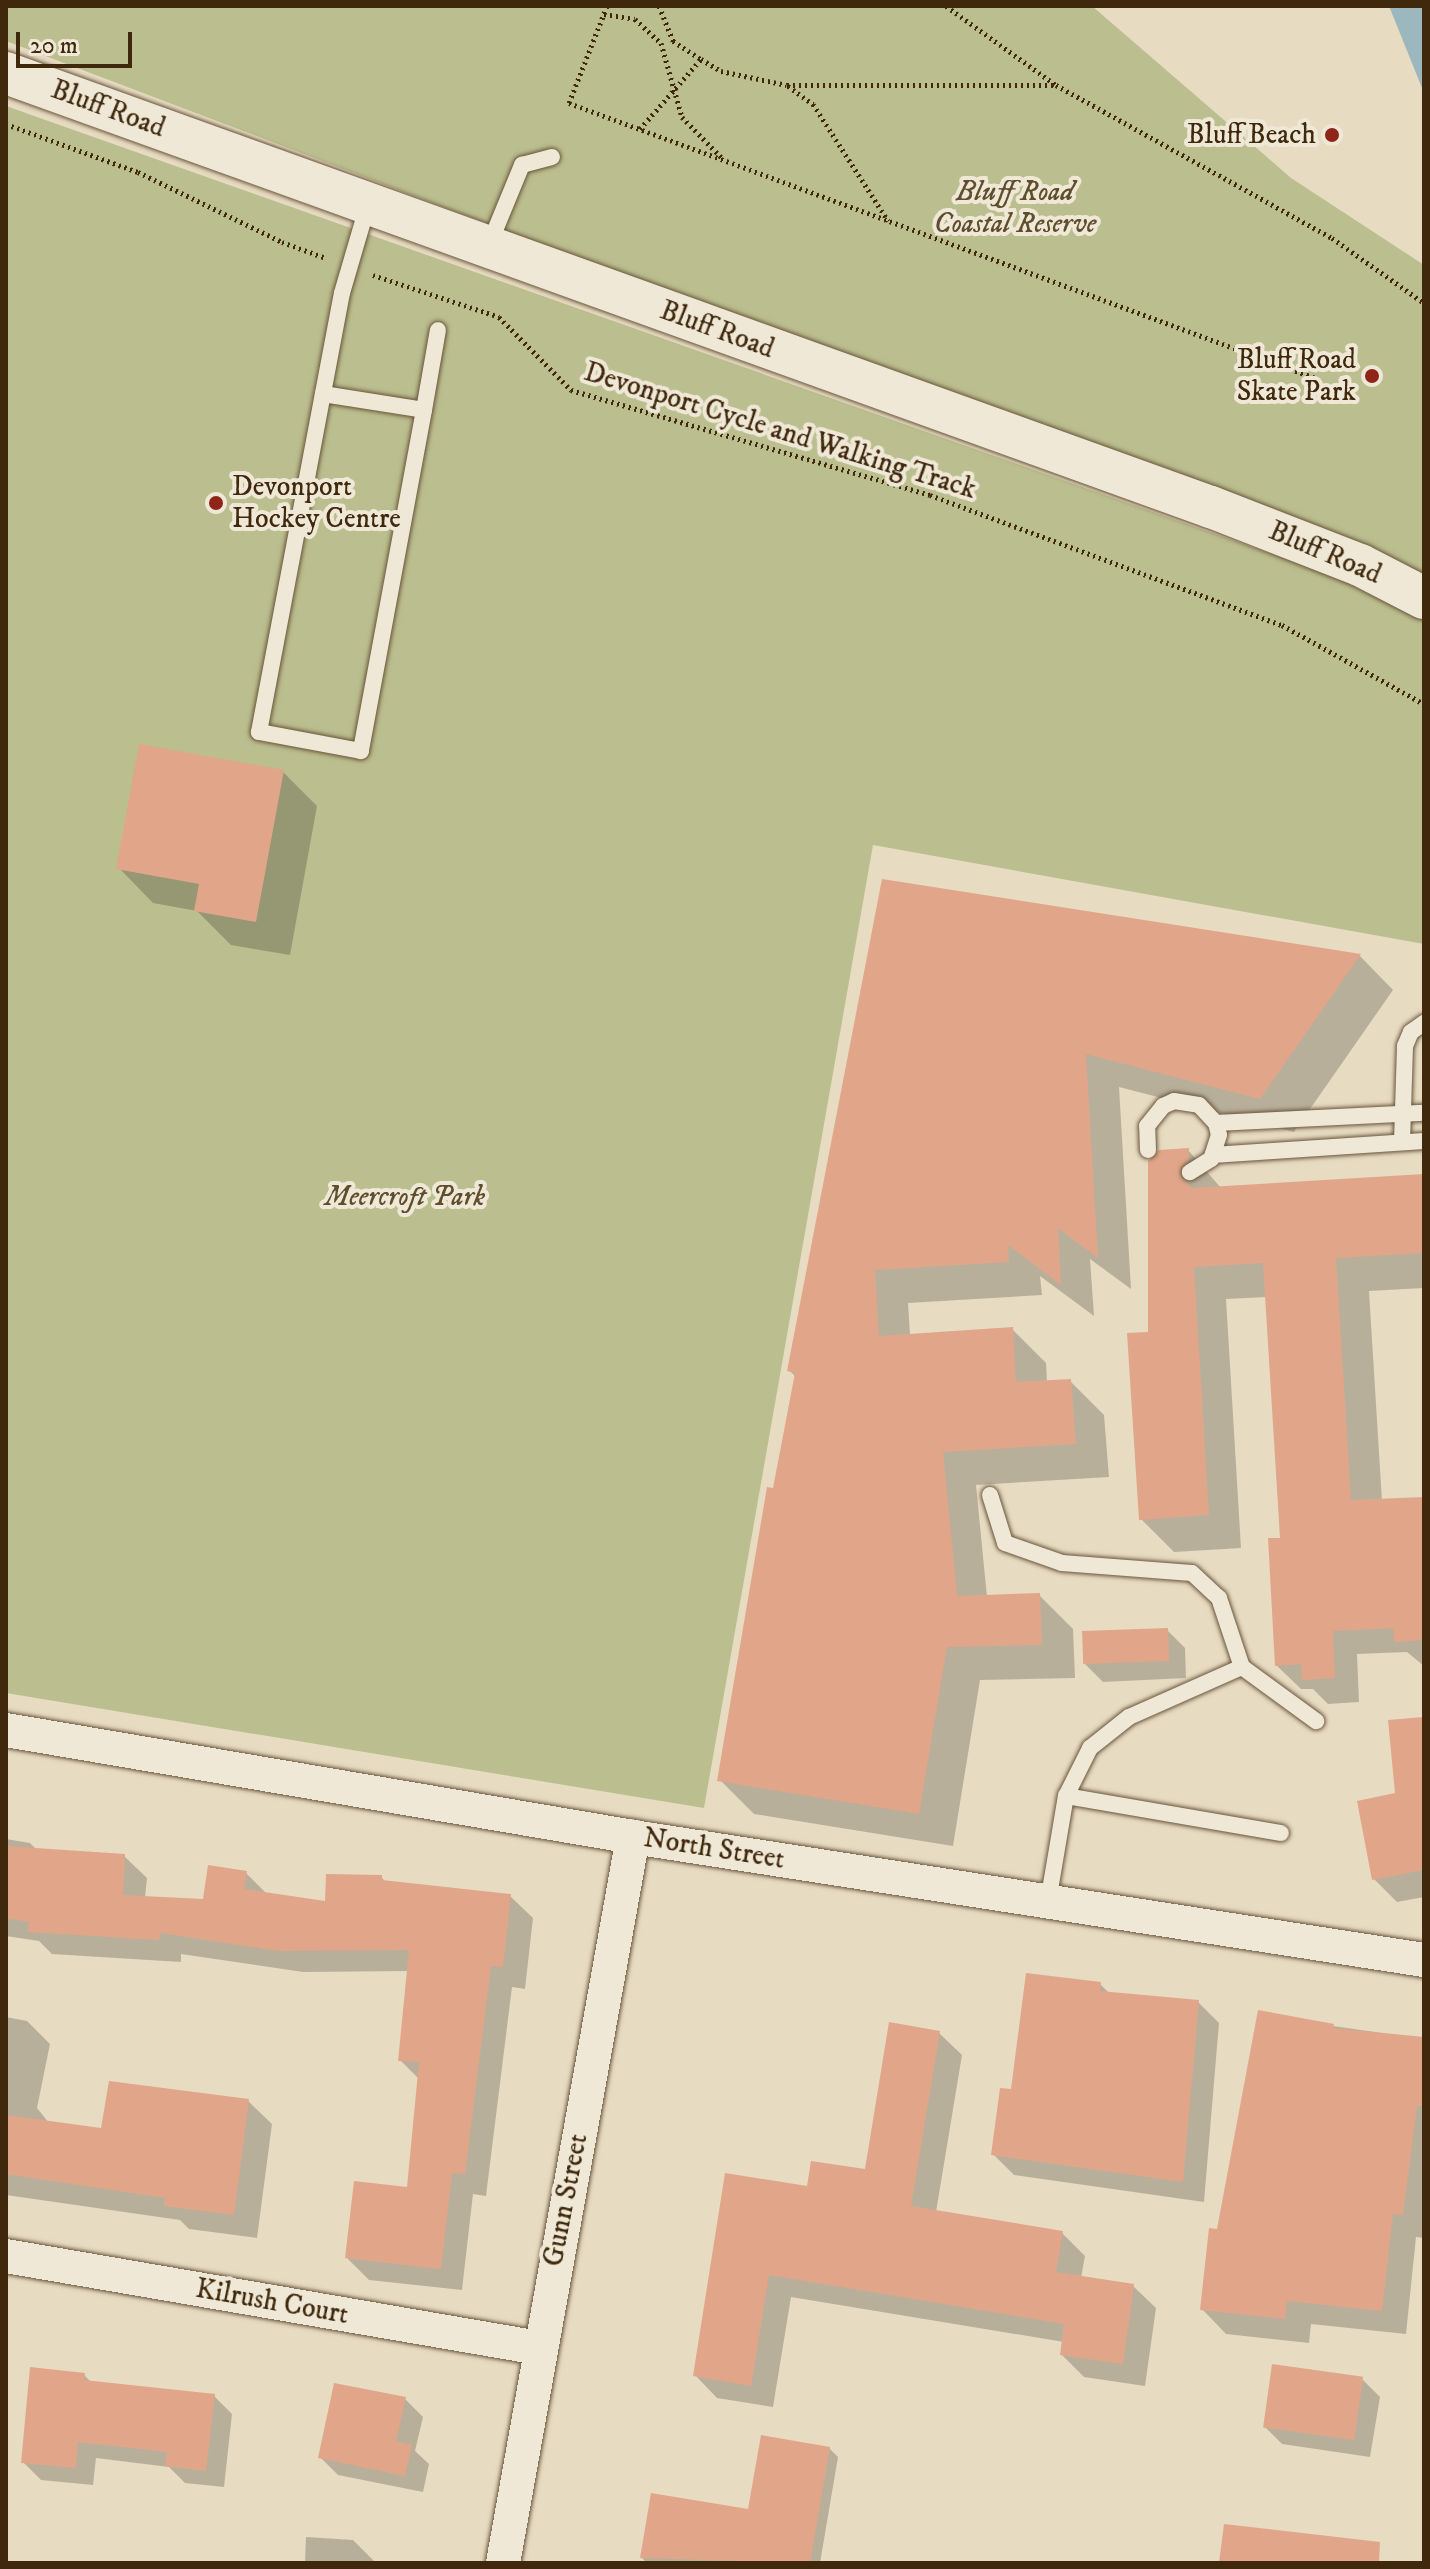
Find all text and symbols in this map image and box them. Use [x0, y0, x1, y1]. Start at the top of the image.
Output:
scale bar [20, 16, 136, 66]
text: 20 m [30, 31, 78, 61]
street label: Bluff Road [46, 73, 170, 145]
place label: Bluff Beach [1187, 118, 1316, 152]
marker: Bluff Beach [1323, 126, 1341, 144]
park label: Bluff Road Coastal Reserve [934, 175, 1096, 241]
street label: Bluff Road [655, 294, 779, 366]
place label: Bluff Road Skate Park [1237, 343, 1356, 409]
street label: Devonport Cycle and Walking Track [580, 355, 980, 507]
marker: Bluff Road Skate Park [1363, 367, 1381, 385]
place label: Devonport Hockey Centre [232, 470, 401, 536]
marker: Devonport Hockey Centre [207, 494, 225, 512]
street label: Bluff Road [1264, 514, 1386, 592]
park label: Meercroft Park [325, 1180, 485, 1214]
street label: North Street [641, 1821, 787, 1877]
street label: Gunn Street [537, 2131, 595, 2269]
street label: Kilrush Court [193, 2272, 351, 2332]

